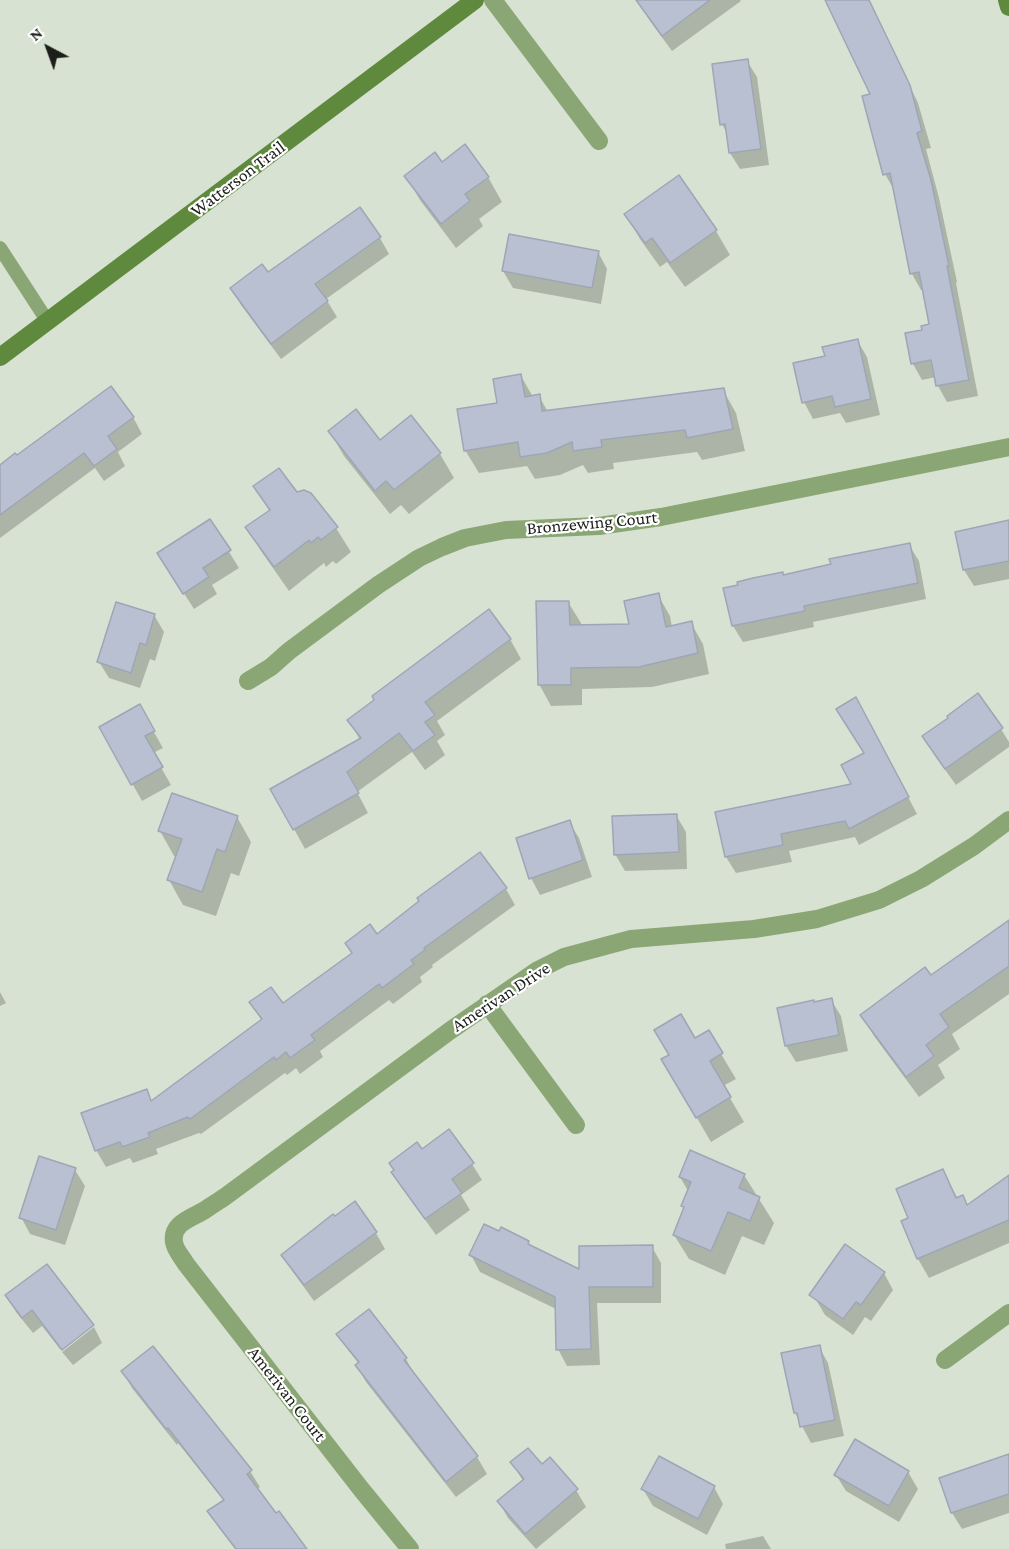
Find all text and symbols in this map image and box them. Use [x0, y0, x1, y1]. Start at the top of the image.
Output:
north arrow [18, 18, 78, 78]
text: N [26, 24, 46, 44]
street label: Watterson Trail [187, 136, 289, 222]
street label: Bronzewing Court [526, 507, 658, 539]
street label: Amerivan Drive [448, 957, 554, 1037]
street label: Amerivan Court [243, 1342, 331, 1446]

